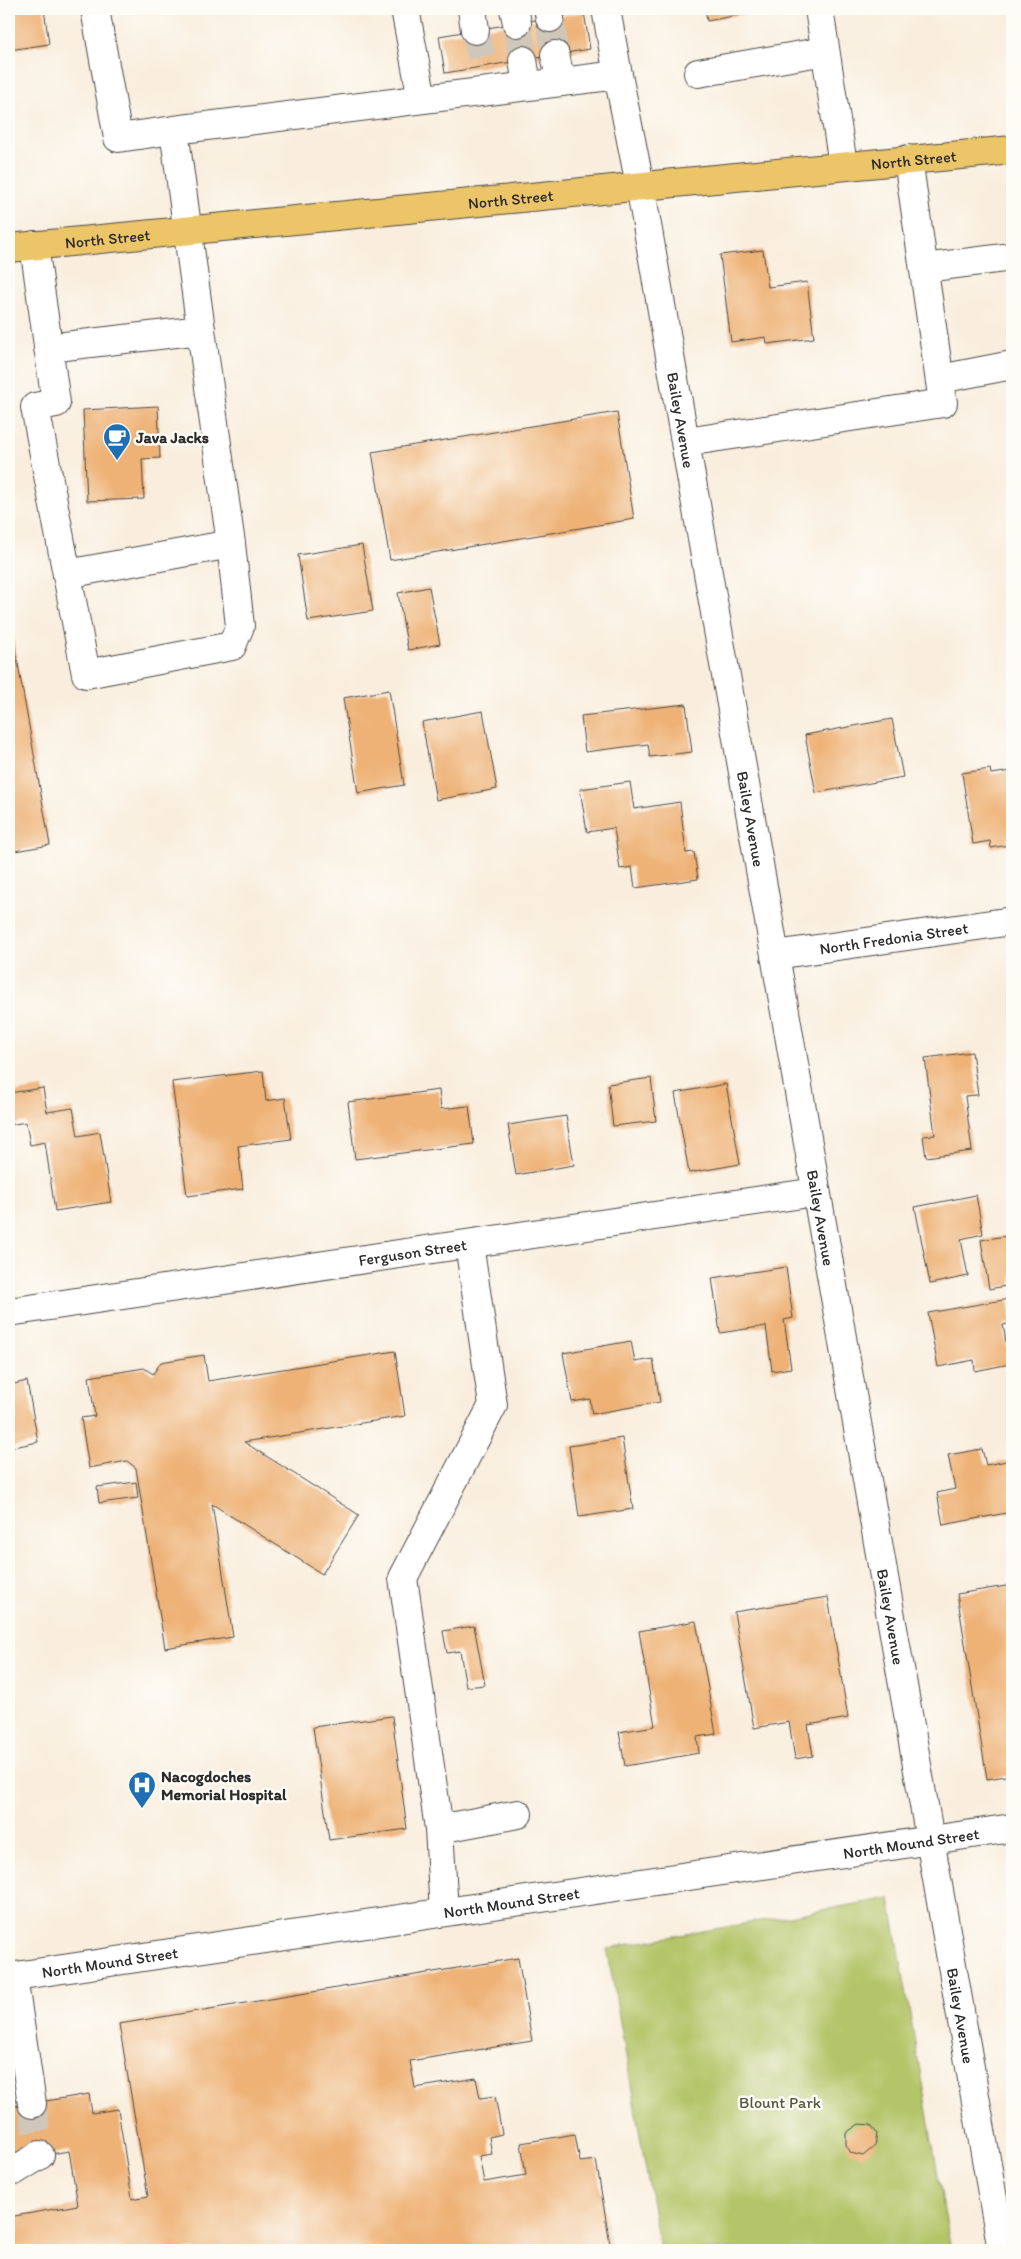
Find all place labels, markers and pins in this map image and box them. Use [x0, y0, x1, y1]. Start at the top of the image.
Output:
cafe icon: Java Jacks [102, 422, 132, 461]
place label: Java Jacks [135, 428, 209, 447]
place label: Nacogdoches Memorial Hospital [161, 1767, 287, 1805]
hospital icon: Nacogdoches Memorial Hospital [127, 1770, 157, 1809]

